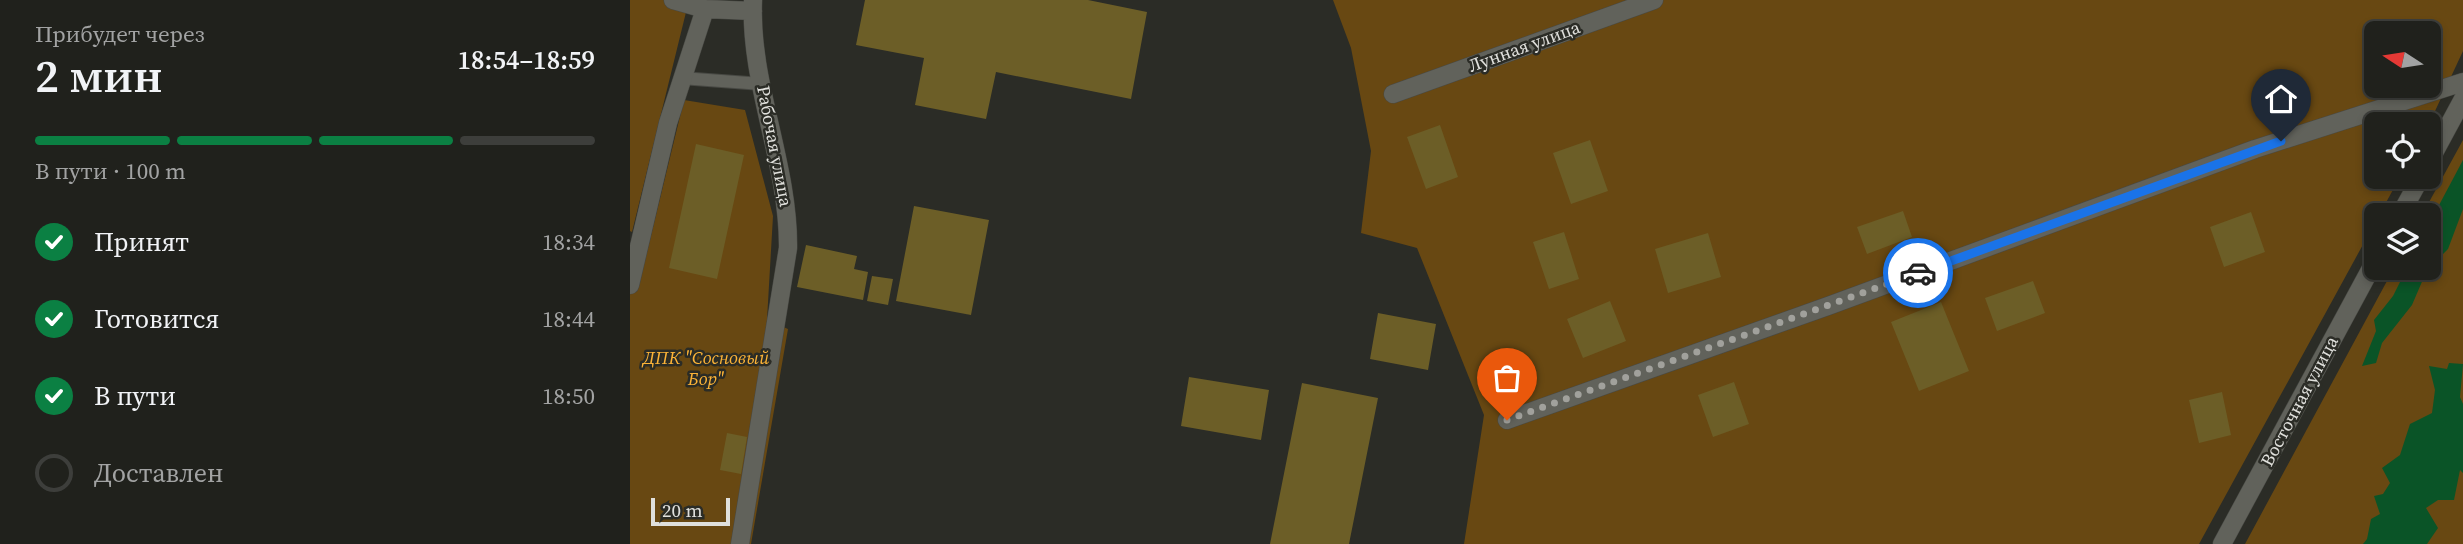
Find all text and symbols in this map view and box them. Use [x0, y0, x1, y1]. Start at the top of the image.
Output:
street label: Лунная улица [1465, 14, 1584, 78]
text: Прибудет через [35, 18, 205, 50]
north arrow [2364, 21, 2441, 98]
map controls [2364, 21, 2441, 280]
text: 18:54–18:59 [458, 42, 595, 78]
text: 2 мин [35, 44, 163, 107]
pin [2251, 69, 2311, 141]
icon: home [2262, 80, 2300, 118]
street label: Рабочая улица [751, 83, 799, 209]
button: locate [2364, 112, 2441, 189]
text: В пути · 100 m [35, 155, 186, 187]
button: layers [2364, 203, 2441, 280]
icon: check [35, 223, 73, 261]
text: Принят [94, 224, 189, 260]
text: 18:34 [542, 226, 595, 258]
courier [1883, 238, 1953, 308]
icon: car [1899, 254, 1937, 292]
icon: check [35, 300, 73, 338]
text: Готовится [94, 301, 219, 337]
text: 18:44 [542, 303, 595, 335]
street label: Восточная улица [2254, 331, 2344, 471]
park label: ДПК "Сосновый Бор" [641, 345, 770, 391]
pin [1477, 348, 1537, 420]
icon: bag [1488, 359, 1526, 397]
icon: check [35, 377, 73, 415]
text: В пути [94, 378, 176, 414]
text: 18:50 [542, 380, 595, 412]
text: Доставлен [94, 455, 223, 491]
scale bar [651, 495, 730, 527]
text: 20 m [662, 497, 703, 523]

